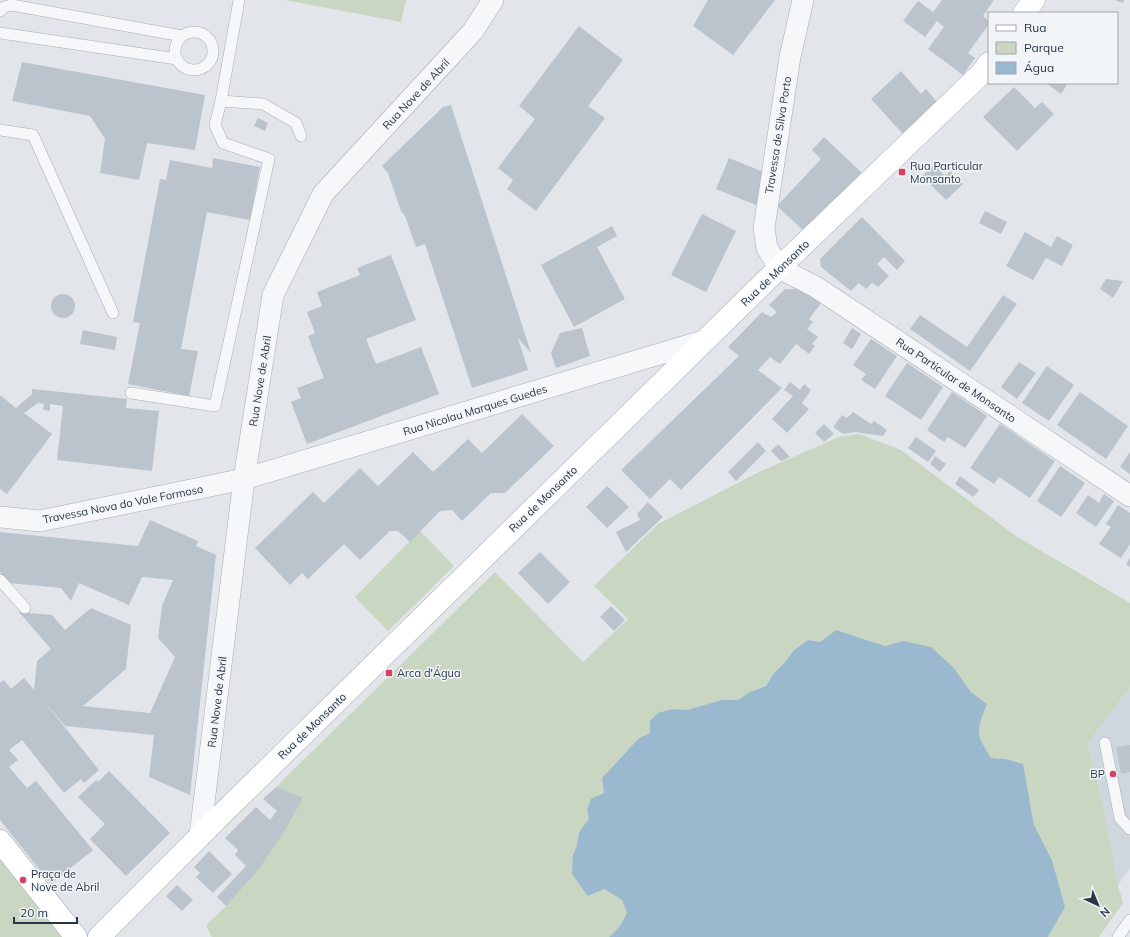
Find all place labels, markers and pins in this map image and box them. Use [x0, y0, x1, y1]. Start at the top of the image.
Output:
place label: Rua Particular Monsanto [910, 159, 983, 186]
marker: Rua Particular Monsanto [897, 167, 907, 177]
place label: Arca d'Água [397, 666, 461, 680]
marker: Arca d'Água [384, 668, 394, 678]
place label: BP [1090, 767, 1105, 781]
marker: BP [1108, 769, 1118, 779]
place label: Praça de Nove de Abril [31, 867, 99, 894]
marker: Praça de Nove de Abril [18, 875, 28, 885]

